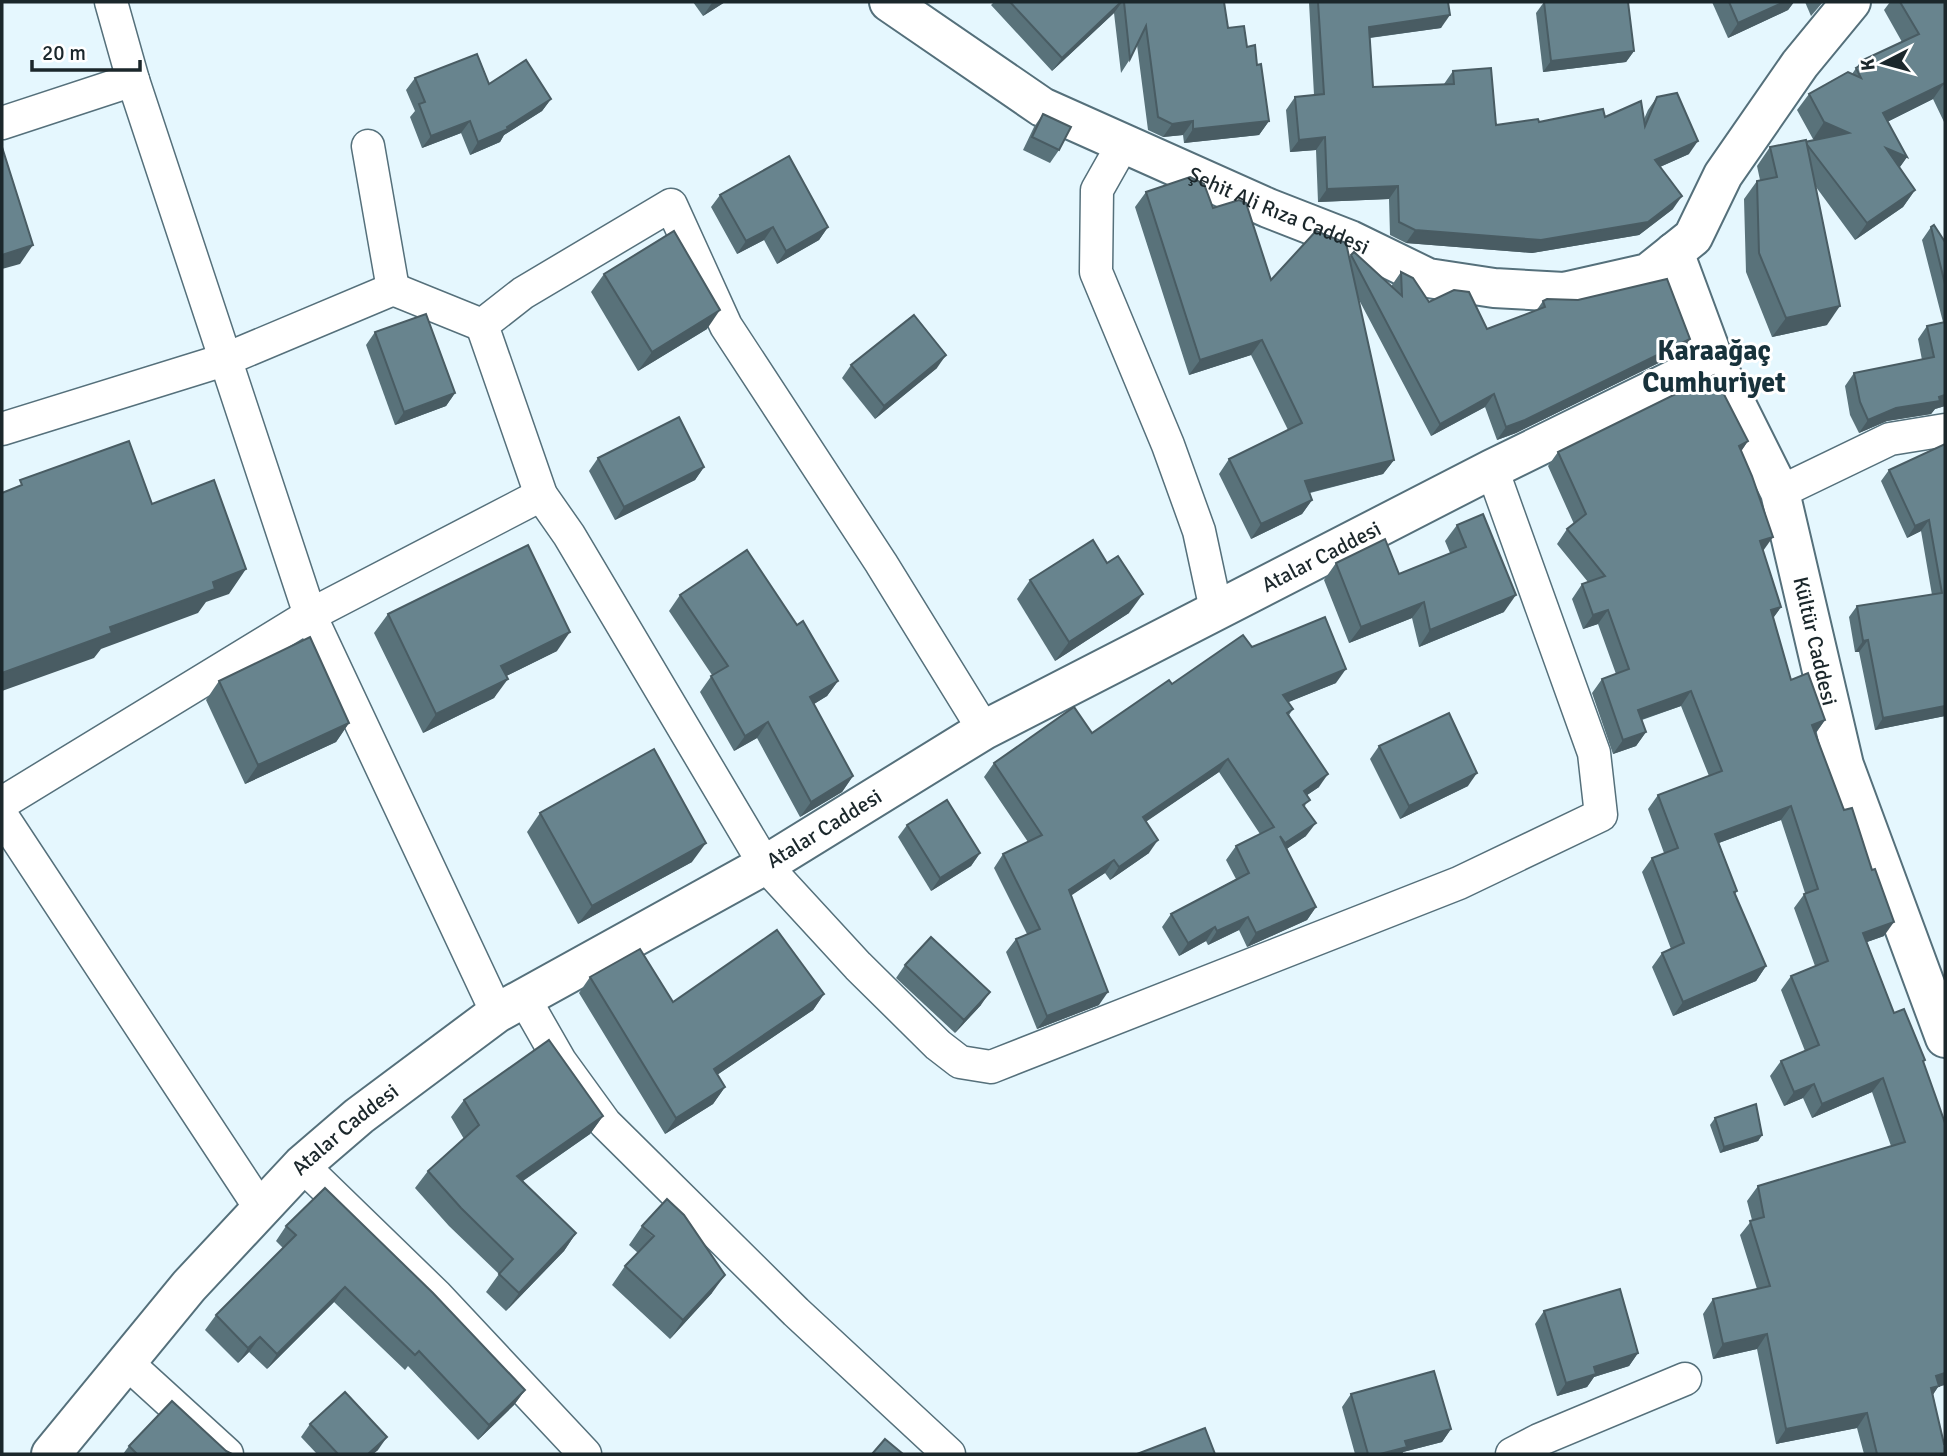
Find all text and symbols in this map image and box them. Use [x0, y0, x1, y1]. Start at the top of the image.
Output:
scale bar [32, 28, 140, 72]
north arrow [1849, 28, 1919, 98]
text: 20 m [42, 40, 86, 66]
text: K [1856, 57, 1881, 72]
street label: Şehit Ali Rıza Caddesi [1184, 161, 1374, 260]
district label: Karaağaç Cumhuriyet [1642, 334, 1786, 400]
street label: Atalar Caddesi [1257, 515, 1385, 598]
street label: Kültür Caddesi [1787, 574, 1843, 708]
street label: Atalar Caddesi [762, 783, 887, 874]
street label: Atalar Caddesi [286, 1078, 404, 1181]

